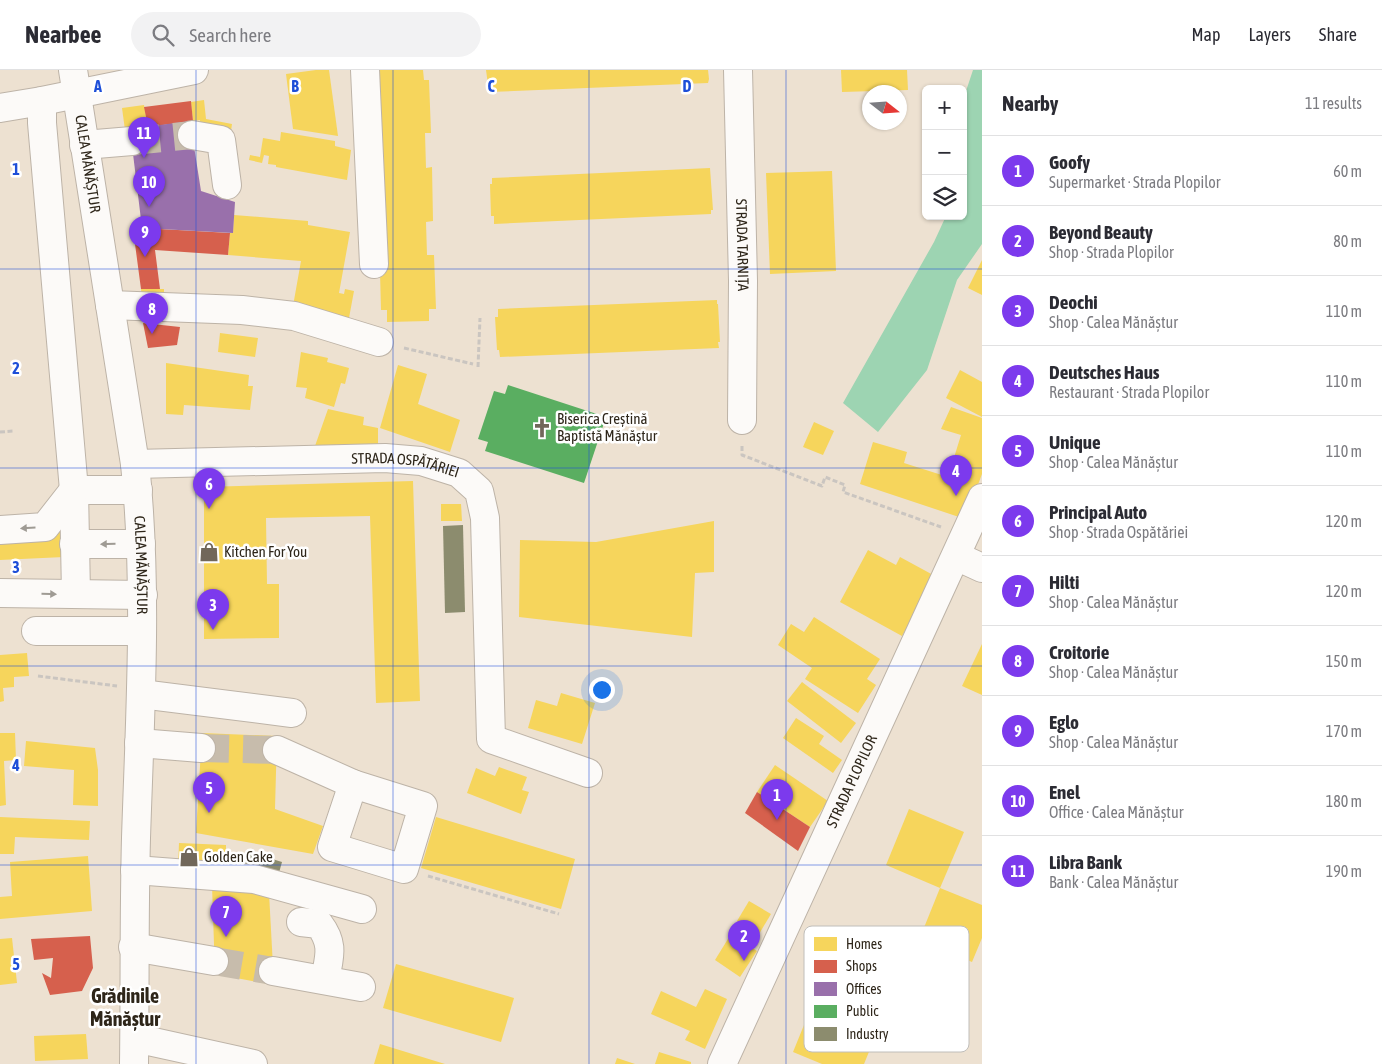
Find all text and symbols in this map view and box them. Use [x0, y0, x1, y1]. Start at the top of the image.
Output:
search box [131, 12, 481, 57]
text: Nearbee [25, 21, 101, 48]
icon: search [149, 21, 177, 49]
text: Search here [189, 24, 271, 46]
text: Map [1191, 24, 1220, 45]
text: Layers [1248, 24, 1291, 45]
text: Share [1319, 24, 1357, 45]
text: A [93, 77, 102, 95]
text: B [291, 77, 299, 95]
text: C [487, 77, 495, 95]
text: D [683, 77, 692, 95]
north arrow [862, 85, 907, 130]
map controls [922, 85, 967, 220]
button: + [922, 85, 967, 130]
text: Nearby [1002, 91, 1058, 115]
text: 11 results [1305, 94, 1362, 112]
street label: CALEA MĂNĂȘTUR [72, 114, 104, 214]
pin: 11 [128, 117, 160, 158]
button: − [922, 130, 967, 175]
text: Goofy [1049, 151, 1090, 173]
text: 1 [12, 160, 20, 178]
text: 1 [1014, 162, 1022, 180]
text: 60 m [1333, 162, 1362, 180]
pin: 10 [133, 166, 165, 207]
text: Supermarket · Strada Plopilor [1049, 173, 1221, 191]
button: layers [922, 175, 967, 220]
street label: STRADA TARNIȚA [733, 198, 752, 292]
pin: 9 [129, 216, 161, 257]
text: Beyond Beauty [1049, 221, 1153, 243]
text: 2 [1014, 232, 1022, 250]
text: 80 m [1333, 232, 1362, 250]
text: Shop · Strada Plopilor [1049, 243, 1174, 261]
text: Deochi [1049, 291, 1098, 313]
pin: 8 [136, 293, 168, 334]
text: 3 [1014, 302, 1022, 320]
text: 110 m [1326, 302, 1362, 320]
text: Shop · Calea Mănăștur [1049, 313, 1178, 331]
text: 2 [12, 359, 20, 377]
text: Deutsches Haus [1049, 361, 1160, 383]
text: 4 [1014, 372, 1022, 390]
text: 110 m [1326, 372, 1362, 390]
text: Restaurant · Strada Plopilor [1049, 383, 1209, 401]
place label: Biserica Creștină Baptistă Mănăștur [557, 410, 658, 444]
church icon: Biserica Creștină Baptistă Mănăștur [531, 417, 553, 439]
text: Unique [1049, 431, 1101, 453]
text: 5 [1014, 442, 1022, 460]
text: 110 m [1326, 442, 1362, 460]
street label: STRADA OSPĂTĂRIEI [351, 449, 461, 480]
text: Shop · Calea Mănăștur [1049, 453, 1178, 471]
pin: 4 [940, 455, 972, 496]
pin: 6 [193, 468, 225, 509]
text: Principal Auto [1049, 501, 1147, 523]
text: 6 [1014, 512, 1022, 530]
text: 120 m [1326, 512, 1362, 530]
street label: CALEA MĂNĂȘTUR [131, 515, 151, 615]
text: Shop · Strada Ospătăriei [1049, 523, 1188, 541]
one-way arrow [20, 524, 36, 532]
one-way arrow [99, 540, 115, 548]
shop icon: Kitchen For You [198, 541, 220, 563]
place label: Kitchen For You [224, 543, 307, 560]
text: 3 [12, 558, 20, 576]
text: Hilti [1049, 571, 1079, 593]
text: 7 [1014, 582, 1022, 600]
text: 120 m [1326, 582, 1362, 600]
pin: 3 [197, 589, 229, 630]
one-way arrow [41, 590, 57, 598]
text: Shop · Calea Mănăștur [1049, 593, 1178, 611]
text: Croitorie [1049, 641, 1109, 663]
text: 8 [1014, 652, 1022, 670]
text: 150 m [1326, 652, 1362, 670]
text: Shop · Calea Mănăștur [1049, 663, 1178, 681]
your location [589, 677, 615, 703]
text: Eglo [1049, 711, 1079, 733]
text: 9 [1014, 722, 1022, 740]
text: 170 m [1326, 722, 1362, 740]
street label: STRADA PLOPILOR [823, 732, 880, 830]
text: Shop · Calea Mănăștur [1049, 733, 1178, 751]
text: 4 [11, 756, 20, 774]
pin: 5 [193, 772, 225, 813]
pin: 1 [761, 779, 793, 820]
text: Enel [1049, 781, 1080, 803]
text: 10 [1010, 792, 1026, 810]
text: 180 m [1326, 792, 1362, 810]
text: Office · Calea Mănăștur [1049, 803, 1183, 821]
shop icon: Golden Cake [178, 846, 200, 868]
place label: Golden Cake [204, 848, 273, 865]
text: Libra Bank [1049, 851, 1122, 873]
text: 11 [1010, 862, 1026, 880]
text: 190 m [1326, 862, 1362, 880]
text: Bank · Calea Mănăștur [1049, 873, 1178, 891]
pin: 7 [210, 896, 242, 937]
pin: 2 [728, 920, 760, 961]
legend [804, 926, 969, 1052]
text: Homes [846, 936, 882, 952]
text: 5 [12, 955, 20, 973]
text: Shops [846, 958, 877, 974]
text: Offices [846, 981, 882, 997]
district label: Grădinile Mănăștur [90, 984, 161, 1031]
text: Public [846, 1003, 879, 1019]
text: Industry [846, 1026, 889, 1042]

